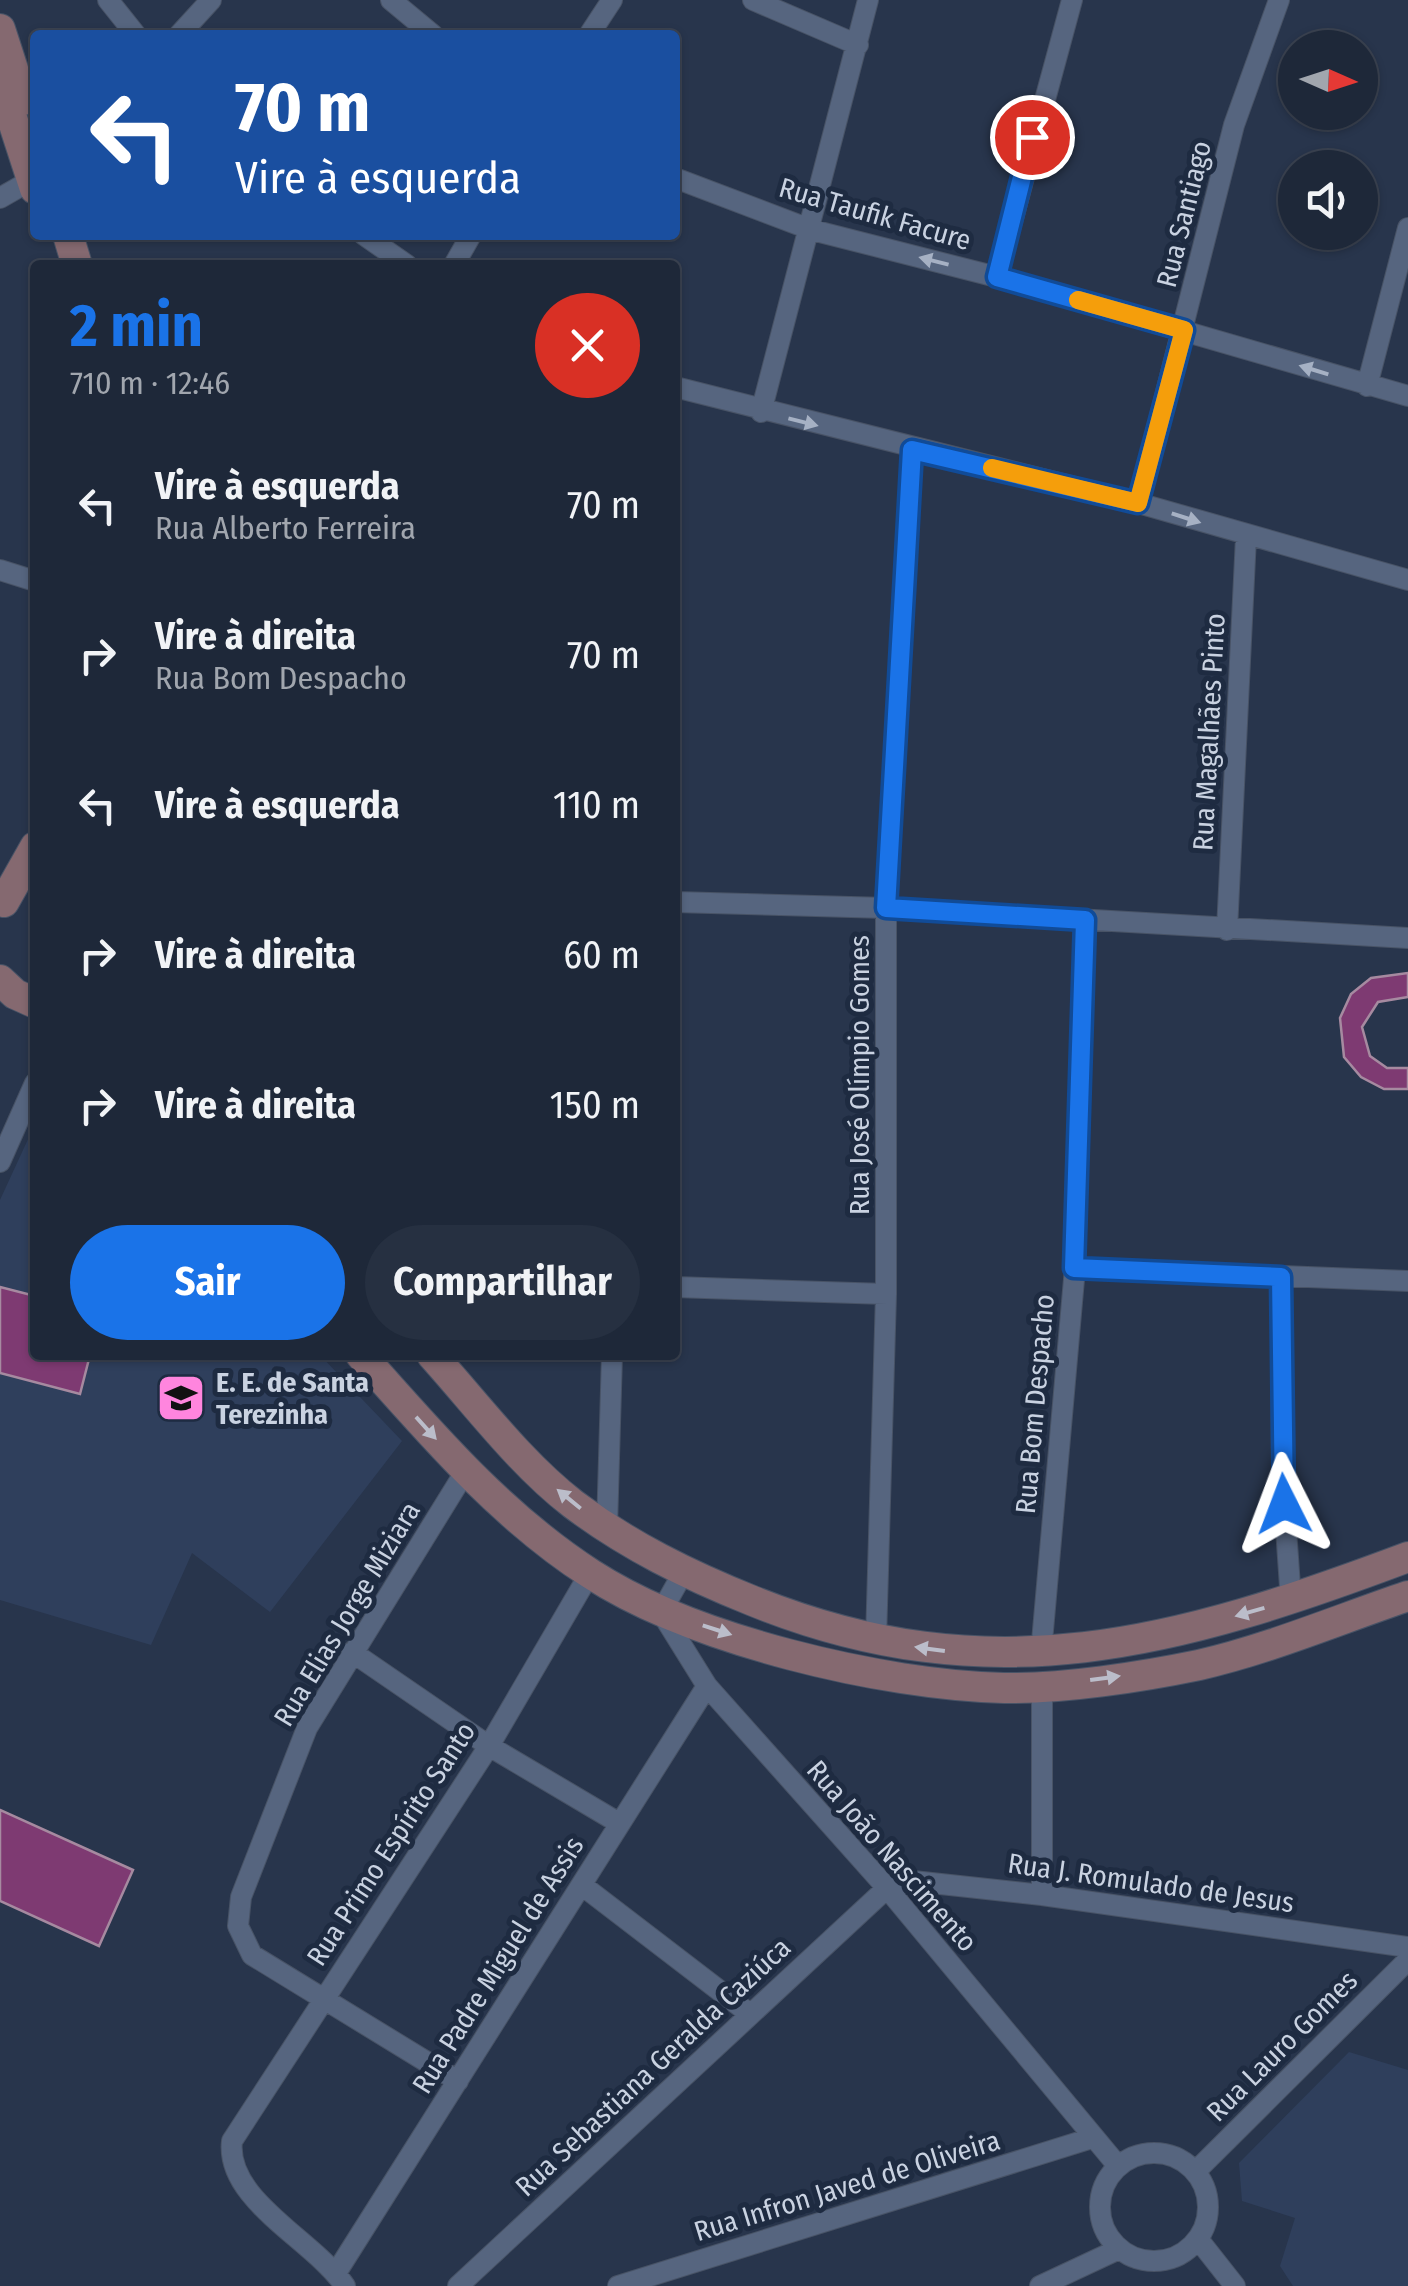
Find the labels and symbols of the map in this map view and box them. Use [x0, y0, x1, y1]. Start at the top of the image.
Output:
north arrow [1278, 30, 1378, 130]
pin [990, 95, 1075, 180]
street label: Rua Santiago [1150, 137, 1218, 291]
street label: Rua Taufik Facure [775, 171, 975, 257]
one-way arrow [918, 253, 949, 269]
one-way arrow [1298, 362, 1329, 377]
one-way arrow [788, 415, 819, 430]
one-way arrow [1171, 511, 1201, 526]
street label: Rua Magalhães Pinto [1186, 612, 1232, 852]
street label: Rua José Olímpio Gomes [843, 935, 876, 1215]
street label: Rua Bom Despacho [1009, 1293, 1061, 1515]
place label: E. E. de Santa Terezinha [216, 1366, 369, 1431]
school or university icon: E. E. de Santa Terezinha [155, 1372, 207, 1424]
one-way arrow [414, 1415, 436, 1440]
position arrow [1232, 1452, 1336, 1556]
one-way arrow [557, 1489, 582, 1510]
street label: Rua Elias Jorge Miziara [267, 1496, 427, 1732]
one-way arrow [1234, 1605, 1265, 1621]
one-way arrow [703, 1624, 733, 1639]
one-way arrow [913, 1641, 945, 1657]
one-way arrow [1090, 1669, 1121, 1685]
street label: Rua Primo Espírito Santo [300, 1716, 482, 1972]
street label: Rua João Nascimento [800, 1754, 984, 1958]
street label: Rua Padre Miguel de Assis [405, 1830, 591, 2100]
street label: Rua J. Romulado de Jesus [1006, 1847, 1296, 1919]
street label: Rua Sebastiana Geralda Caziúca [509, 1931, 797, 2203]
street label: Rua Lauro Gomes [1200, 1964, 1364, 2128]
street label: Rua Infron Javed de Oliveira [690, 2124, 1004, 2248]

